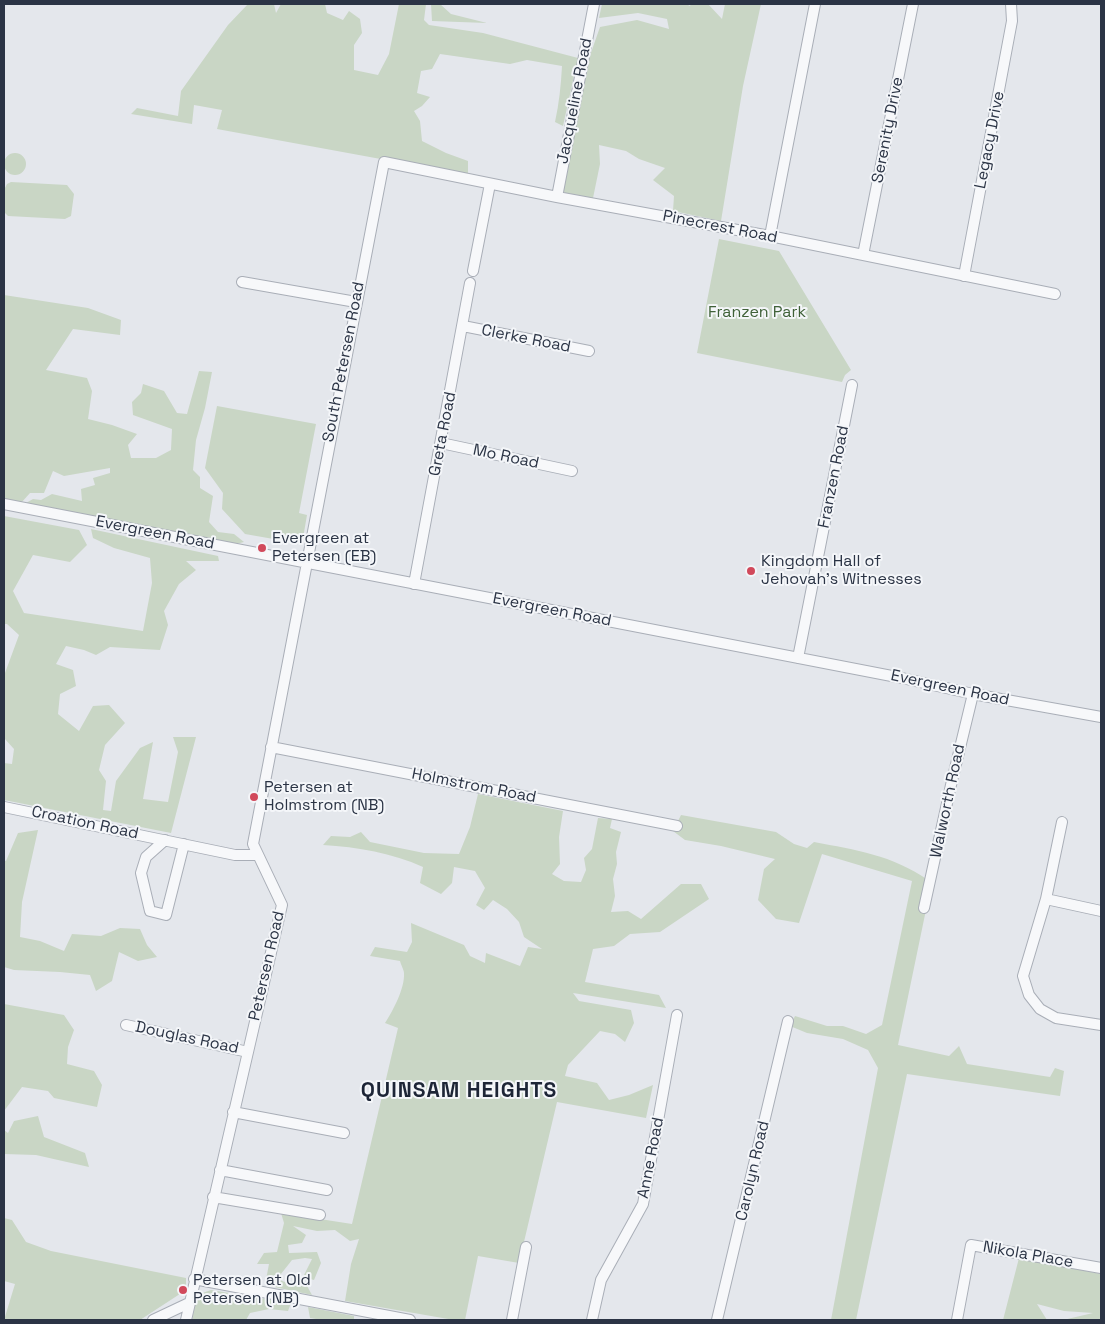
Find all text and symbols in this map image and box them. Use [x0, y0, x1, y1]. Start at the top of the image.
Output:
street label: Jacqueline Road [553, 36, 597, 166]
street label: Serenity Drive [868, 75, 908, 185]
street label: Legacy Drive [971, 89, 1009, 191]
street label: Pinecrest Road [661, 206, 779, 248]
street label: South Petersen Road [319, 280, 369, 444]
park label: Franzen Park [708, 303, 806, 323]
street label: Clerke Road [480, 321, 572, 357]
street label: Greta Road [425, 390, 461, 478]
street label: Franzen Road [815, 424, 853, 530]
street label: Mo Road [471, 441, 541, 473]
street label: Evergreen Road [94, 512, 216, 554]
place label: Evergreen at Petersen (EB) [272, 529, 376, 567]
marker: Evergreen at Petersen (EB) [256, 542, 268, 554]
place label: Kingdom Hall of Jehovah's Witnesses [761, 552, 922, 590]
marker: Kingdom Hall of Jehovah's Witnesses [745, 565, 757, 577]
street label: Evergreen Road [491, 589, 613, 631]
street label: Evergreen Road [889, 666, 1011, 710]
street label: Walworth Road [927, 742, 969, 860]
street label: Holmstrom Road [410, 765, 538, 807]
place label: Petersen at Holmstrom (NB) [264, 778, 384, 816]
marker: Petersen at Holmstrom (NB) [248, 791, 260, 803]
street label: Croation Road [30, 802, 140, 844]
street label: Petersen Road [245, 909, 289, 1023]
street label: Douglas Road [133, 1018, 241, 1058]
district label: QUINSAM HEIGHTS [359, 1078, 559, 1104]
street label: Anne Road [634, 1116, 668, 1200]
street label: Carolyn Road [732, 1119, 774, 1223]
street label: Nikola Place [981, 1238, 1075, 1272]
place label: Petersen at Old Petersen (NB) [193, 1271, 311, 1309]
marker: Petersen at Old Petersen (NB) [177, 1284, 189, 1296]

